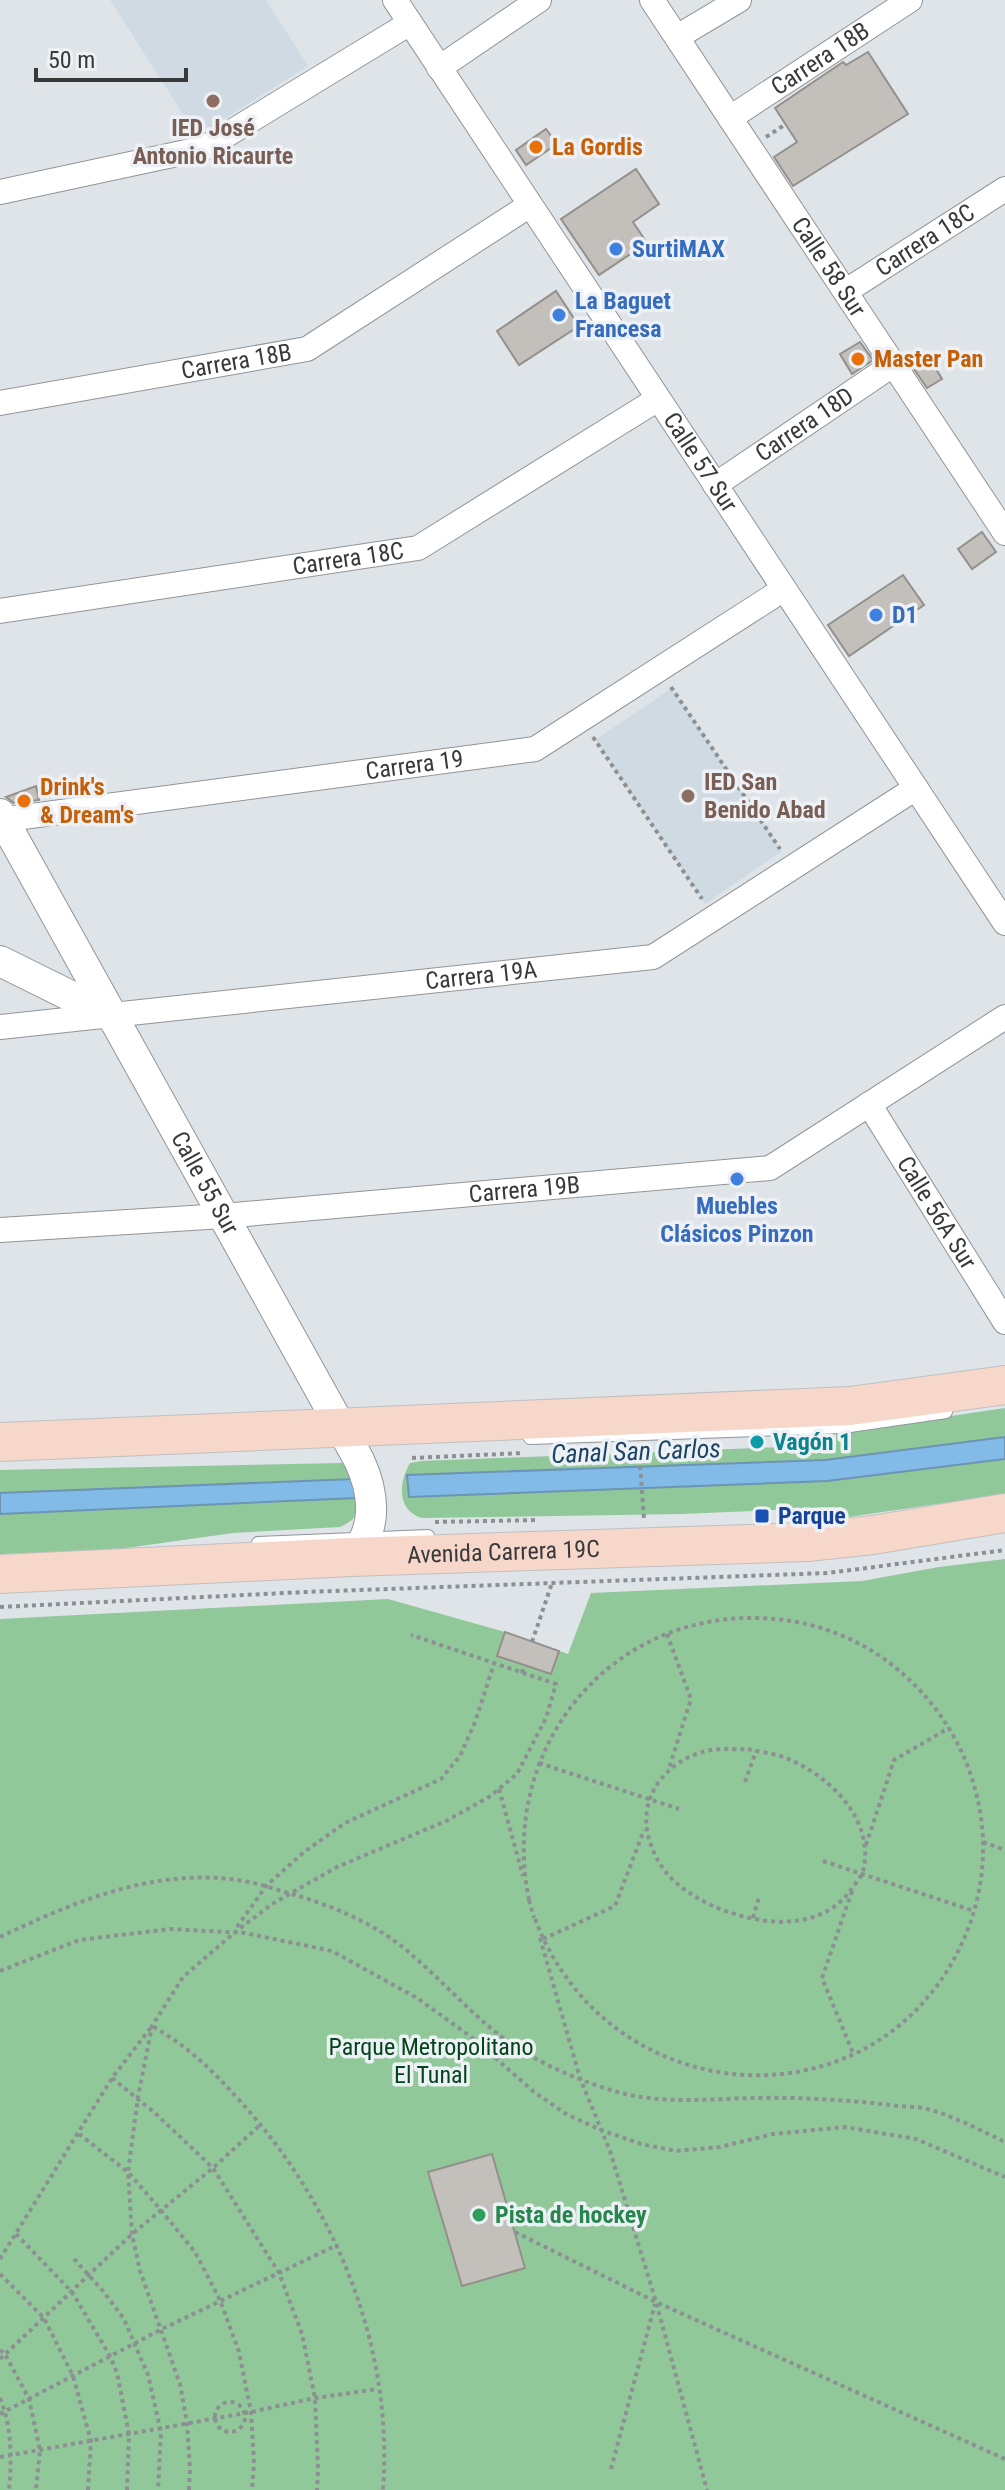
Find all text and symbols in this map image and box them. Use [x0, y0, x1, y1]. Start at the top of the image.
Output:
street label: Carrera 18B [766, 17, 875, 101]
scale bar [36, 32, 186, 82]
text: 50 m [48, 46, 95, 74]
marker: IED José Antonio Ricaurte [204, 92, 222, 110]
place label: IED José Antonio Ricaurte [133, 114, 293, 170]
place label: La Gordis [552, 133, 643, 161]
marker: La Gordis [527, 138, 545, 156]
street label: Carrera 18C [870, 198, 980, 282]
street label: Calle 58 Sur [786, 212, 872, 322]
place label: SurtiMAX [632, 235, 725, 263]
marker: SurtiMAX [607, 240, 625, 258]
place label: La Baguet Francesa [575, 287, 671, 343]
marker: La Baguet Francesa [550, 306, 568, 324]
street label: Carrera 18B [179, 338, 294, 385]
place label: Master Pan [874, 345, 983, 373]
marker: Master Pan [849, 350, 867, 368]
street label: Carrera 18D [750, 382, 859, 467]
street label: Calle 57 Sur [657, 407, 743, 517]
street label: Carrera 18C [291, 536, 406, 581]
place label: D1 [892, 601, 918, 629]
marker: D1 [867, 606, 885, 624]
street label: Carrera 19 [364, 745, 465, 785]
place label: IED San Benido Abad [704, 768, 826, 824]
place label: Drink's & Dream's [40, 773, 134, 829]
marker: IED San Benido Abad [679, 787, 697, 805]
marker: Drink's & Dream's [15, 792, 33, 810]
street label: Carrera 19A [424, 955, 539, 995]
street label: Calle 55 Sur [165, 1126, 245, 1239]
street label: Calle 56A Sur [891, 1151, 982, 1274]
marker: Muebles Clásicos Pinzon [728, 1170, 746, 1188]
street label: Carrera 19B [468, 1171, 581, 1208]
place label: Muebles Clásicos Pinzon [660, 1192, 814, 1248]
place label: Vagón 1 [773, 1428, 851, 1456]
water label: Canal San Carlos [551, 1433, 721, 1469]
marker: Vagón 1 [748, 1433, 766, 1451]
place label: Parque [778, 1502, 846, 1530]
marker: Parque [753, 1507, 771, 1525]
street label: Avenida Carrera 19C [407, 1535, 600, 1569]
park label: Parque Metropolitano El Tunal [329, 2033, 533, 2089]
place label: Pista de hockey [495, 2201, 647, 2229]
marker: Pista de hockey [470, 2206, 488, 2224]

